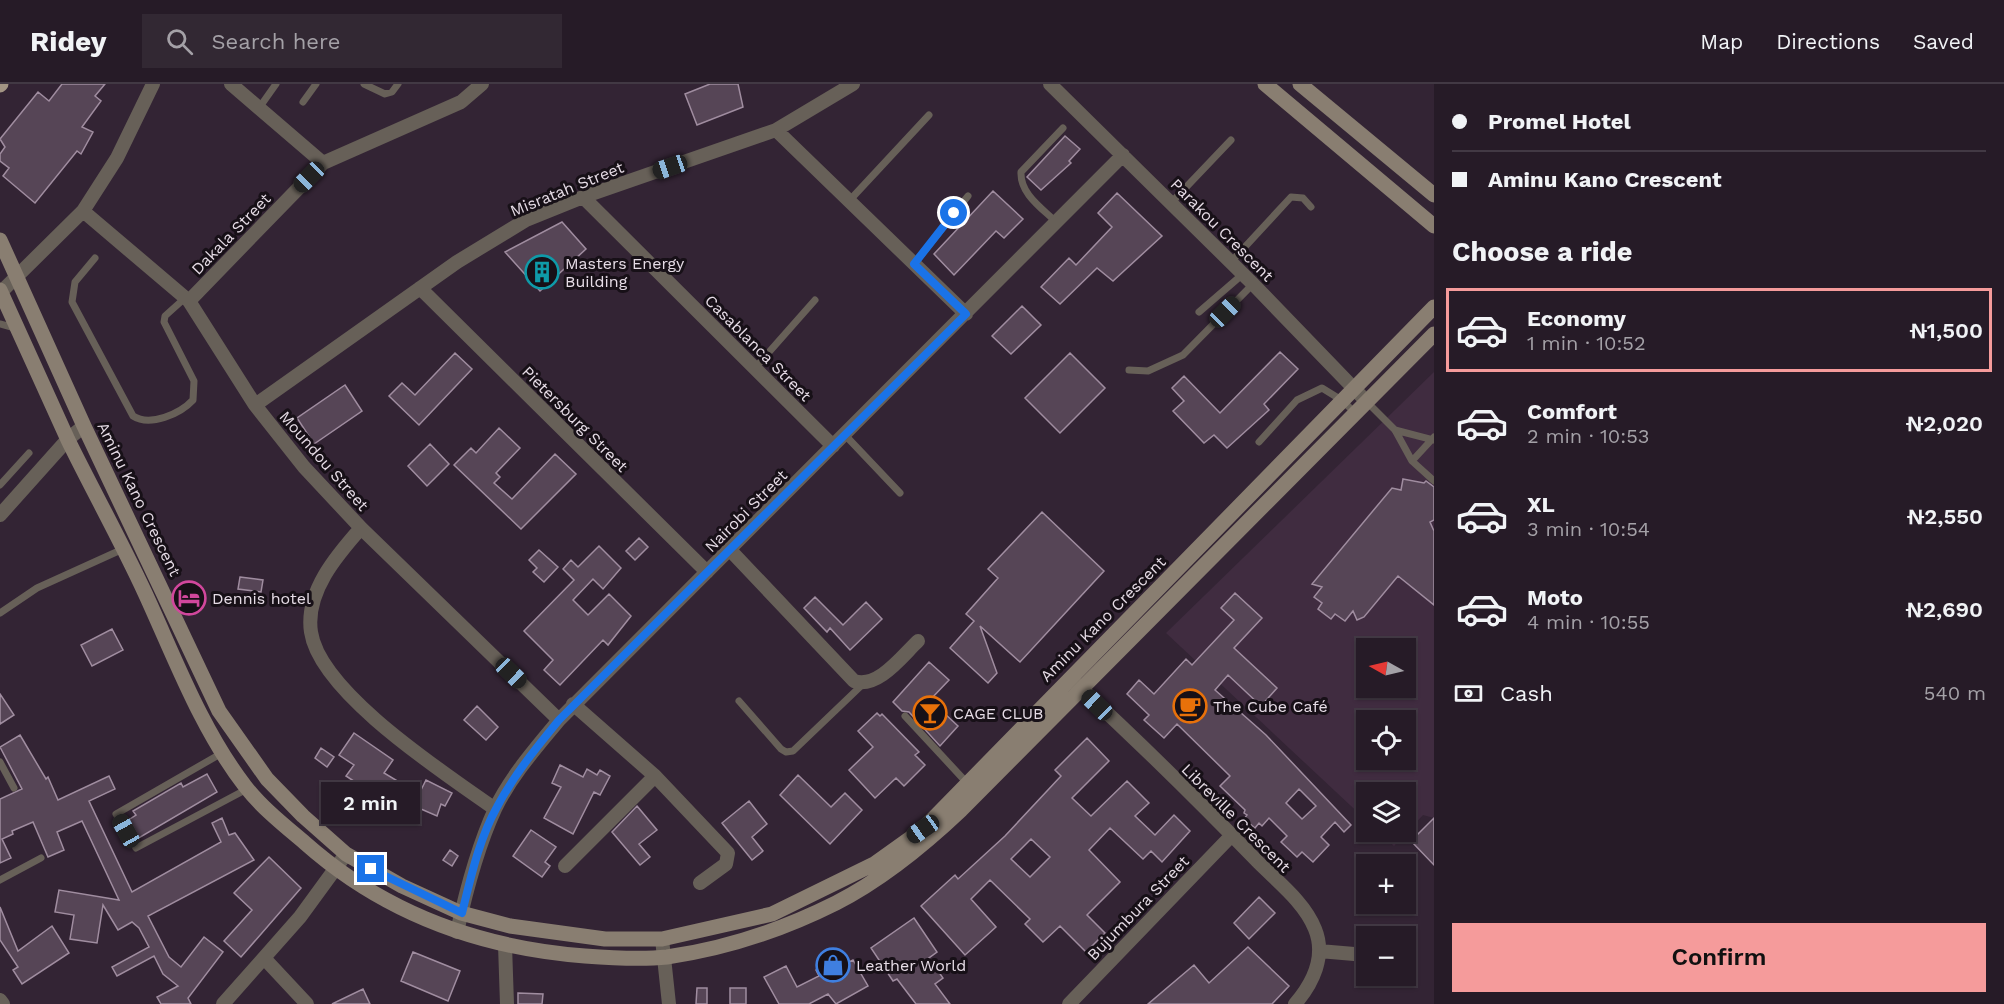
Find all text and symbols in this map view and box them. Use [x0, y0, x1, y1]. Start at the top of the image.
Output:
search box [142, 14, 562, 68]
text: Ridey [30, 25, 106, 58]
icon: search [163, 25, 196, 58]
text: Search here [211, 29, 340, 54]
text: Map [1700, 29, 1743, 54]
text: Directions [1776, 29, 1880, 54]
text: Saved [1913, 29, 1974, 54]
text: Promel Hotel [1488, 109, 1631, 134]
car [650, 153, 690, 181]
street label: Misratah Street [507, 157, 627, 220]
car [290, 158, 328, 196]
text: Aminu Kano Crescent [1488, 167, 1722, 192]
street label: Parakou Crescent [1167, 175, 1278, 286]
street label: Dakala Street [187, 189, 275, 279]
route start [940, 199, 967, 226]
text: Choose a ride [1452, 236, 1632, 268]
building icon: Masters Energy Building [524, 254, 560, 290]
place label: Masters Energy Building [565, 254, 685, 291]
street label: Casablanca Street [701, 291, 815, 405]
car [1206, 293, 1244, 331]
icon: car [1455, 303, 1509, 357]
text: Economy [1527, 306, 1626, 331]
text: ₦1,500 [1909, 318, 1983, 343]
text: 1 min · 10:52 [1527, 331, 1646, 355]
street label: Pietersburg Street [518, 362, 632, 476]
icon: car [1455, 396, 1509, 450]
text: Comfort [1527, 399, 1617, 424]
street label: Moundou Street [275, 407, 373, 515]
text: ₦2,020 [1906, 411, 1983, 436]
street label: Aminu Kano Crescent [93, 419, 185, 579]
text: 2 min · 10:53 [1527, 424, 1649, 448]
street label: Nairobi Street [701, 466, 791, 556]
icon: car [1455, 489, 1509, 543]
text: XL [1527, 492, 1555, 517]
text: ₦2,550 [1907, 504, 1983, 529]
text: 3 min · 10:54 [1527, 517, 1650, 541]
street label: Aminu Kano Crescent [1036, 552, 1170, 686]
hotel icon: Dennis hotel [171, 580, 207, 616]
icon: car [1455, 582, 1509, 636]
text: Moto [1527, 585, 1583, 610]
place label: Dennis hotel [212, 589, 311, 608]
text: ₦2,690 [1905, 597, 1983, 622]
text: 4 min · 10:55 [1527, 610, 1650, 634]
north arrow [1356, 638, 1416, 698]
map controls [1356, 638, 1416, 986]
car [492, 654, 530, 692]
icon: cash [1452, 677, 1485, 710]
text: Cash [1500, 681, 1553, 706]
text: 540 m [1924, 681, 1986, 705]
car [1078, 686, 1116, 724]
cafe icon: The Cube Café [1172, 688, 1208, 724]
bar icon: CAGE CLUB [912, 695, 948, 731]
place label: The Cube Café [1213, 697, 1328, 716]
place label: CAGE CLUB [953, 704, 1044, 723]
button: locate [1356, 710, 1416, 770]
street label: Libreville Crescent [1178, 760, 1294, 876]
callout: 2 min [322, 782, 421, 824]
button: layers [1356, 782, 1416, 842]
text: 2 min [343, 791, 398, 815]
car [109, 811, 143, 851]
car [903, 811, 943, 847]
street label: Bujumbura Street [1083, 851, 1193, 964]
button: + [1356, 854, 1416, 914]
route end [357, 855, 384, 882]
button: Confirm [1452, 923, 1986, 992]
button: − [1356, 926, 1416, 986]
shop icon: Leather World [815, 947, 851, 983]
place label: Leather World [856, 956, 966, 975]

